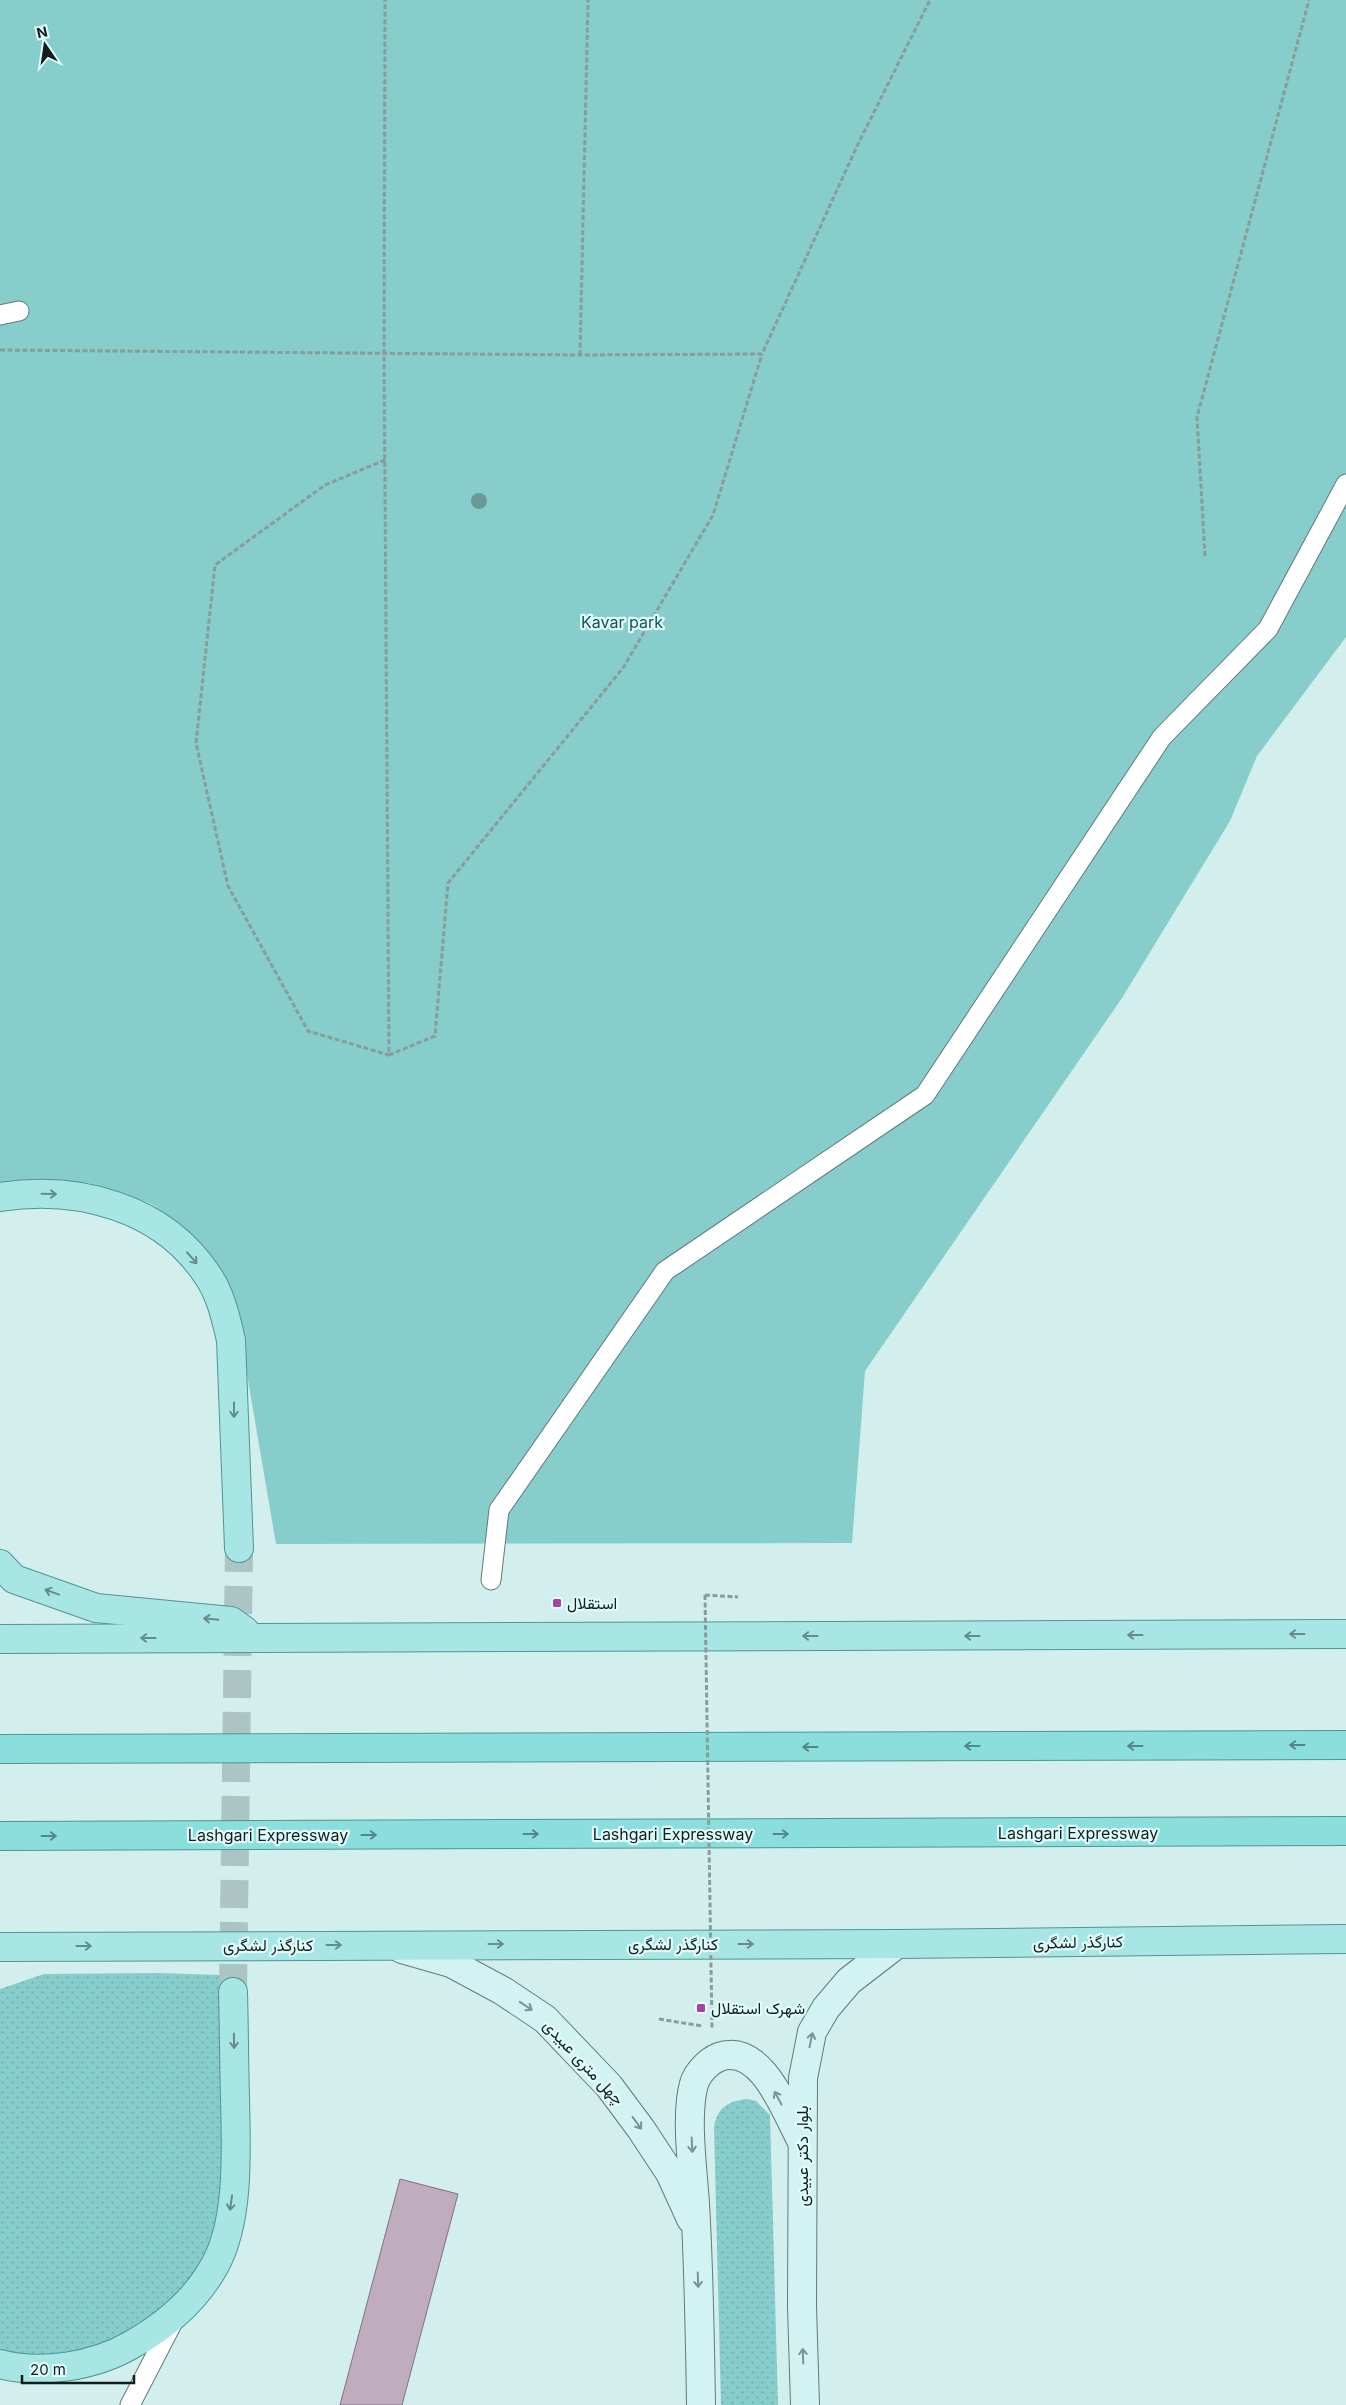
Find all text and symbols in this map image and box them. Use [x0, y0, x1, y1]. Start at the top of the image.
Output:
north arrow [20, 20, 70, 70]
text: N [35, 22, 49, 41]
park label: Kavar park [581, 612, 663, 632]
one-way arrow [40, 1189, 56, 1199]
one-way arrow [187, 1251, 198, 1264]
one-way arrow [229, 1402, 239, 1418]
one-way arrow [44, 1587, 60, 1596]
place label: استقلال [567, 1593, 617, 1613]
marker: استقلال [551, 1597, 563, 1609]
one-way arrow [203, 1614, 219, 1624]
one-way arrow [1290, 1629, 1306, 1639]
one-way arrow [1127, 1630, 1144, 1640]
one-way arrow [802, 1631, 818, 1641]
one-way arrow [965, 1631, 981, 1640]
one-way arrow [141, 1634, 157, 1643]
one-way arrow [1290, 1740, 1306, 1750]
one-way arrow [965, 1741, 981, 1751]
one-way arrow [1127, 1741, 1144, 1751]
one-way arrow [802, 1742, 818, 1752]
street label: Lashgari Expressway [998, 1823, 1158, 1843]
street label: Lashgari Expressway [593, 1824, 753, 1844]
street label: Lashgari Expressway [188, 1825, 348, 1845]
one-way arrow [522, 1829, 539, 1839]
one-way arrow [772, 1829, 789, 1839]
one-way arrow [360, 1830, 376, 1840]
one-way arrow [40, 1831, 56, 1841]
street label: کنارگذر لشگری [1033, 1931, 1123, 1954]
street label: کنارگذر لشگری [628, 1934, 718, 1955]
street label: کنارگذر لشگری [223, 1935, 313, 1956]
one-way arrow [488, 1939, 504, 1949]
one-way arrow [738, 1939, 754, 1949]
one-way arrow [325, 1940, 341, 1950]
one-way arrow [75, 1941, 91, 1951]
place label: شهرک استقلال [711, 1998, 805, 2019]
one-way arrow [518, 2001, 532, 2011]
marker: شهرک استقلال [695, 2002, 707, 2014]
street label: چهل متری عبیدی [538, 2015, 629, 2110]
one-way arrow [229, 2032, 239, 2048]
one-way arrow [807, 2033, 816, 2049]
one-way arrow [773, 2090, 783, 2105]
street label: بلوار دکتر عبیدی [792, 2105, 813, 2207]
one-way arrow [632, 2116, 642, 2130]
one-way arrow [688, 2136, 697, 2152]
one-way arrow [226, 2194, 236, 2210]
one-way arrow [693, 2272, 703, 2288]
one-way arrow [798, 2349, 808, 2365]
scale bar [22, 2352, 135, 2384]
text: 20 m [30, 2360, 66, 2379]

